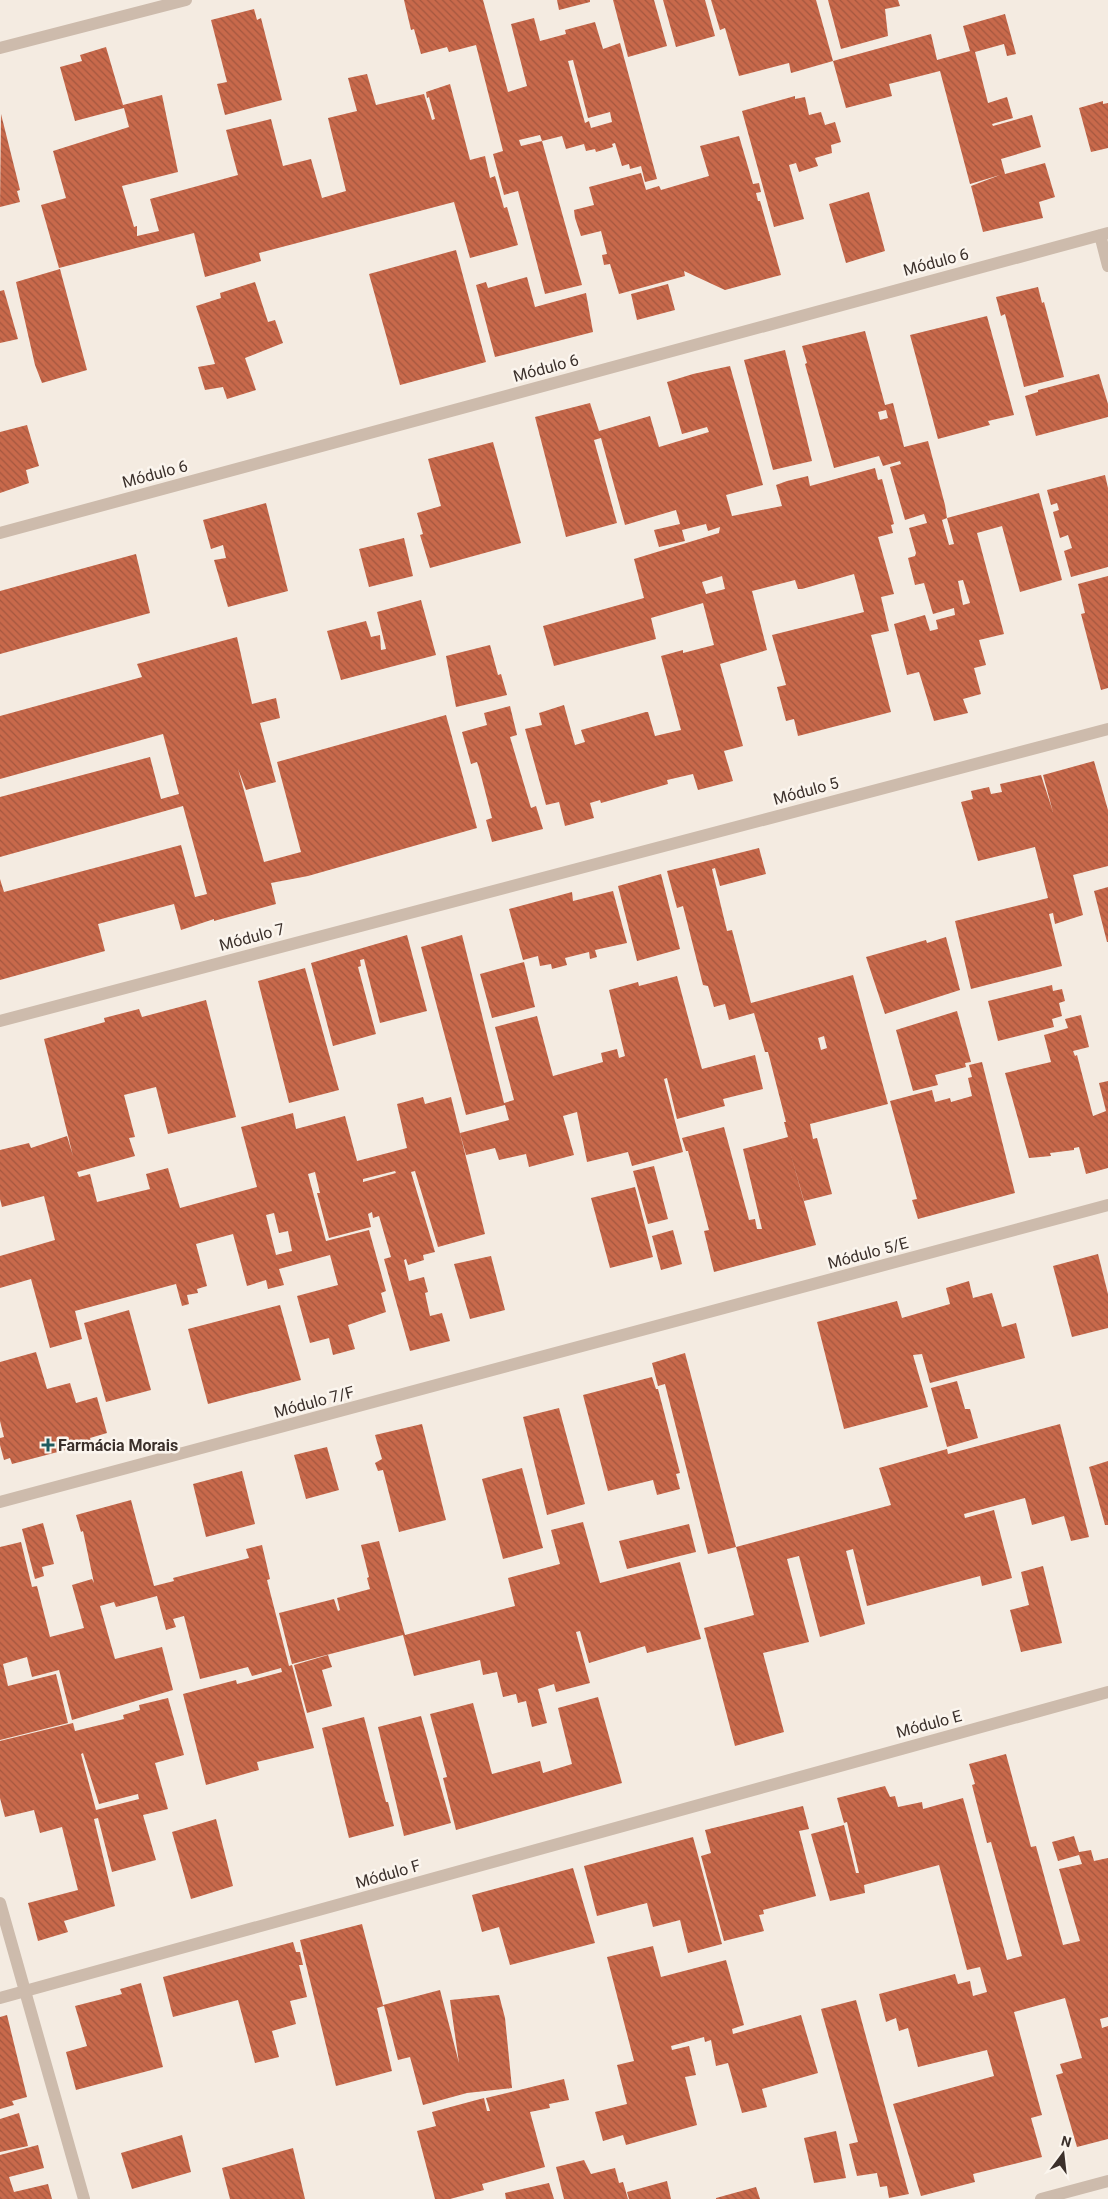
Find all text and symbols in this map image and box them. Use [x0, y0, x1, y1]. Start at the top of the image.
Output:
street label: Módulo 6 [901, 244, 971, 280]
street label: Módulo 6 [511, 350, 581, 386]
street label: Módulo 6 [120, 456, 190, 492]
street label: Módulo 5 [771, 773, 841, 809]
street label: Módulo 7 [217, 919, 287, 955]
street label: Módulo 5/E [826, 1233, 910, 1273]
street label: Módulo 7/F [272, 1382, 356, 1422]
place label: Farmácia Morais [58, 1436, 178, 1455]
marker: Farmácia Morais [42, 1439, 54, 1451]
street label: Módulo E [894, 1706, 964, 1742]
street label: Módulo F [353, 1856, 423, 1892]
north arrow [1038, 2129, 1088, 2179]
text: N [1060, 2132, 1073, 2150]

